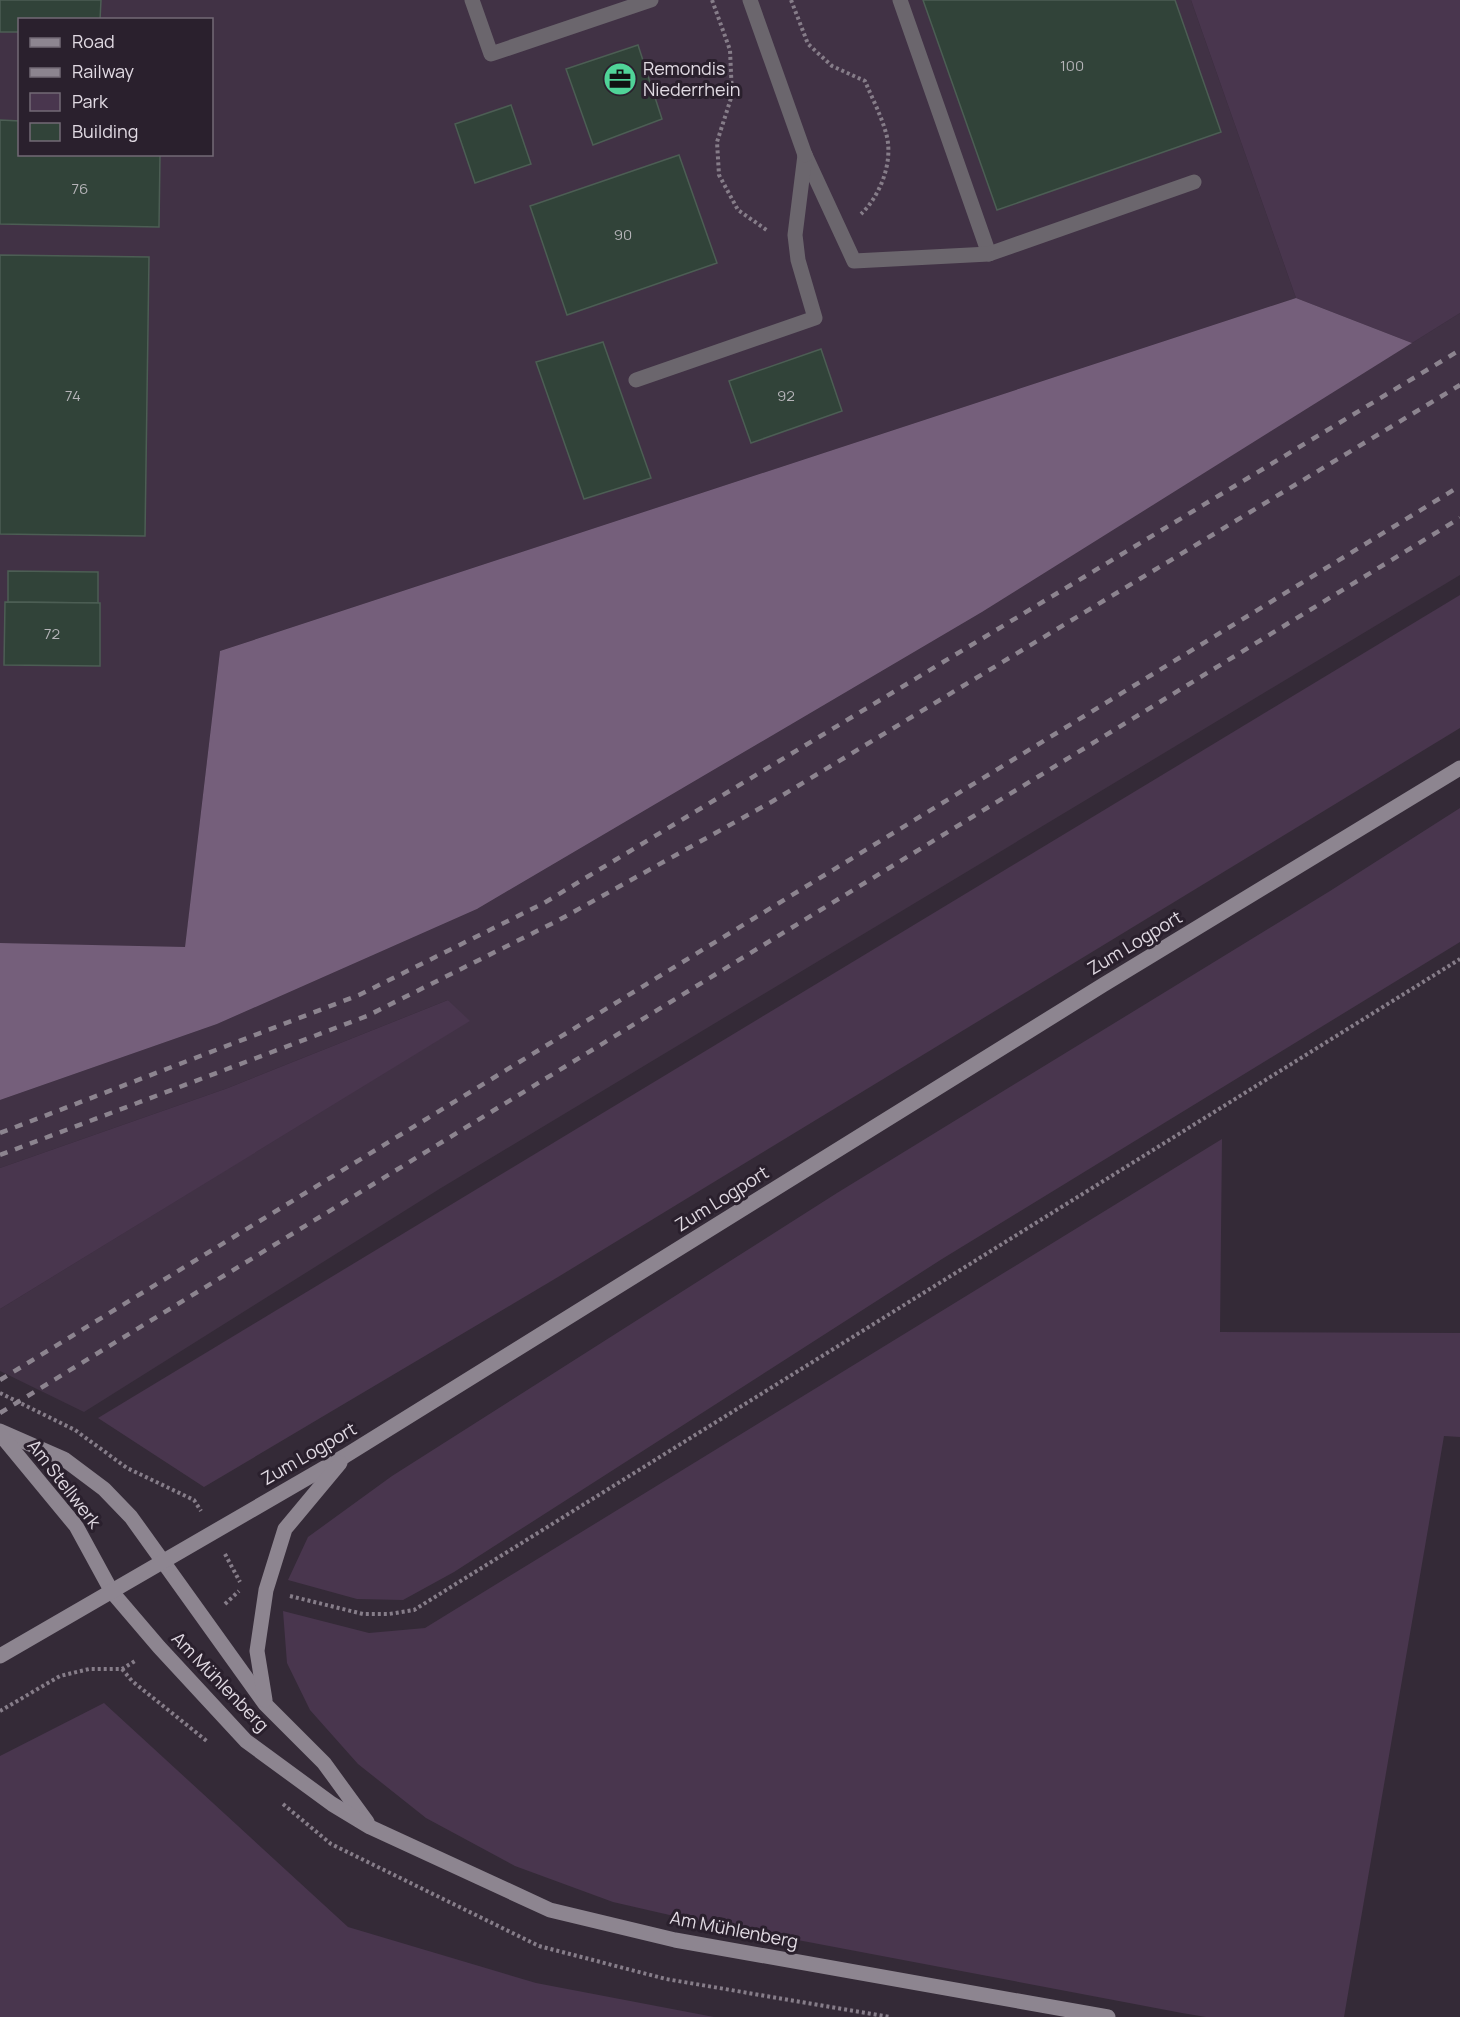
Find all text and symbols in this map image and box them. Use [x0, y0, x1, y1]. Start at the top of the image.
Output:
legend [18, 18, 213, 156]
text: Road [72, 29, 115, 53]
house number: 100 [1060, 55, 1084, 76]
place label: Remondis Niederrhein [643, 56, 740, 101]
text: Railway [72, 59, 134, 83]
office icon: Remondis Niederrhein [602, 61, 638, 97]
text: Park [72, 89, 109, 113]
text: Building [72, 119, 138, 143]
house number: 76 [72, 178, 88, 199]
house number: 90 [614, 224, 632, 245]
house number: 74 [65, 385, 81, 406]
house number: 92 [777, 385, 795, 406]
house number: 72 [44, 623, 60, 644]
street label: Zum Logport [1083, 905, 1186, 980]
street label: Zum Logport [670, 1160, 773, 1236]
street label: Zum Logport [257, 1416, 360, 1490]
street label: Am Stellwerk [23, 1434, 108, 1534]
street label: Am Mühlenberg [167, 1626, 274, 1736]
street label: Am Mühlenberg [668, 1905, 800, 1953]

